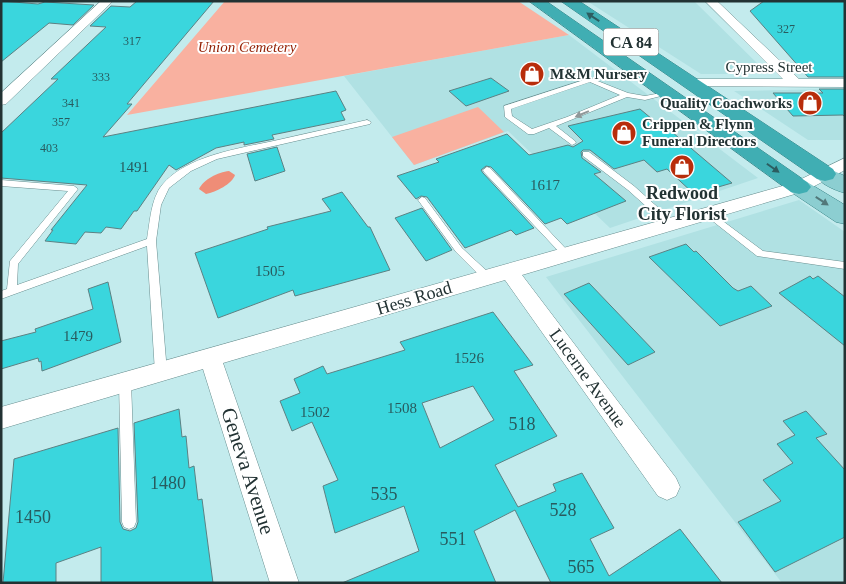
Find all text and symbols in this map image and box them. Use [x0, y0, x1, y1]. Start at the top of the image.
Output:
one-way arrow [586, 12, 600, 22]
house number: 327 [777, 22, 795, 36]
road number: CA 84 [604, 28, 658, 56]
house number: 317 [123, 34, 141, 48]
park label: Union Cemetery [198, 39, 297, 55]
street label: Cypress Street [725, 59, 813, 75]
shop icon: M&M Nursery [519, 61, 545, 87]
place label: M&M Nursery [550, 66, 648, 82]
house number: 333 [92, 70, 110, 84]
shop icon: Quality Coachworks [797, 90, 823, 116]
place label: Quality Coachworks [660, 95, 792, 111]
house number: 341 [62, 96, 80, 110]
one-way arrow [575, 110, 589, 118]
house number: 357 [52, 115, 70, 129]
place label: Crippen & Flynn Funeral Directors [642, 116, 756, 149]
shop icon: Crippen & Flynn Funeral Directors [611, 120, 637, 146]
house number: 403 [40, 141, 58, 155]
shop icon: Redwood City Florist [669, 154, 695, 180]
house number: 1491 [119, 159, 149, 175]
one-way arrow [766, 163, 780, 173]
house number: 1617 [530, 177, 561, 193]
place label: Redwood City Florist [638, 183, 726, 224]
one-way arrow [815, 197, 828, 206]
house number: 1505 [255, 263, 285, 279]
street label: Hess Road [374, 277, 454, 319]
street label: Lucerne Avenue [545, 325, 631, 431]
house number: 1479 [63, 328, 93, 344]
house number: 1526 [454, 350, 485, 366]
house number: 1508 [387, 400, 417, 416]
house number: 1502 [300, 404, 330, 420]
street label: Geneva Avenue [216, 405, 280, 537]
house number: 518 [509, 414, 536, 434]
house number: 1480 [150, 473, 186, 493]
house number: 535 [371, 484, 398, 504]
house number: 528 [550, 500, 577, 520]
house number: 1450 [15, 507, 51, 527]
house number: 551 [440, 529, 467, 549]
house number: 565 [568, 557, 595, 577]

